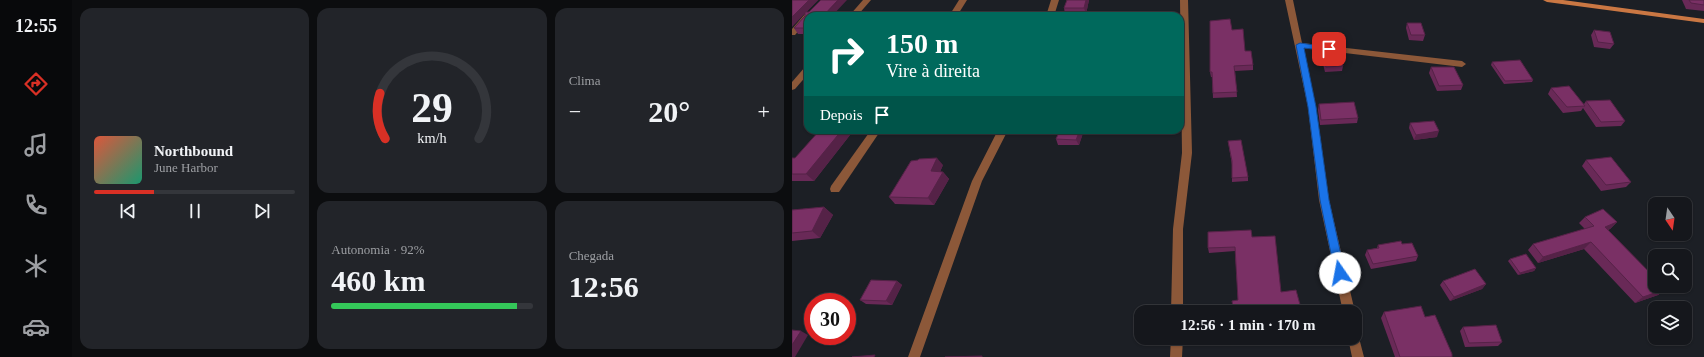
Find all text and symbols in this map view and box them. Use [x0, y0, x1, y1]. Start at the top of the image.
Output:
text: 12:55 [15, 16, 57, 36]
icon: right [820, 28, 872, 80]
text: 150 m [886, 28, 958, 59]
pin [1312, 32, 1346, 66]
icon: arrive [1318, 38, 1340, 60]
text: Vire à direita [886, 61, 980, 81]
icon: directions [22, 70, 50, 98]
text: Clima [569, 73, 600, 88]
text: 29 [411, 84, 453, 130]
text: 20° [648, 95, 690, 128]
text: − [569, 99, 581, 124]
text: + [758, 99, 770, 124]
icon: arrive [871, 104, 893, 126]
text: Depois [820, 107, 863, 123]
text: km/h [417, 129, 447, 145]
icon: music [22, 131, 50, 159]
text: Northbound [154, 143, 233, 159]
text: June Harbor [154, 160, 218, 175]
icon: phone [22, 191, 50, 219]
north arrow [1648, 197, 1692, 241]
map controls [1648, 197, 1692, 345]
icon: previous [117, 200, 139, 222]
icon: pause [184, 200, 206, 222]
icon: next [251, 200, 273, 222]
text: Autonomia · 92% [331, 242, 424, 257]
text: Chegada [569, 248, 614, 263]
button: search [1648, 249, 1692, 293]
icon: climate [22, 252, 50, 280]
position arrow [1319, 252, 1361, 294]
text: 460 km [331, 264, 426, 297]
text: 12:56 [569, 270, 639, 303]
speed limit sign: 30 [804, 293, 856, 345]
button: layers [1648, 301, 1692, 345]
icon: car [22, 313, 50, 341]
text: 12:56 · 1 min · 170 m [1181, 317, 1316, 333]

